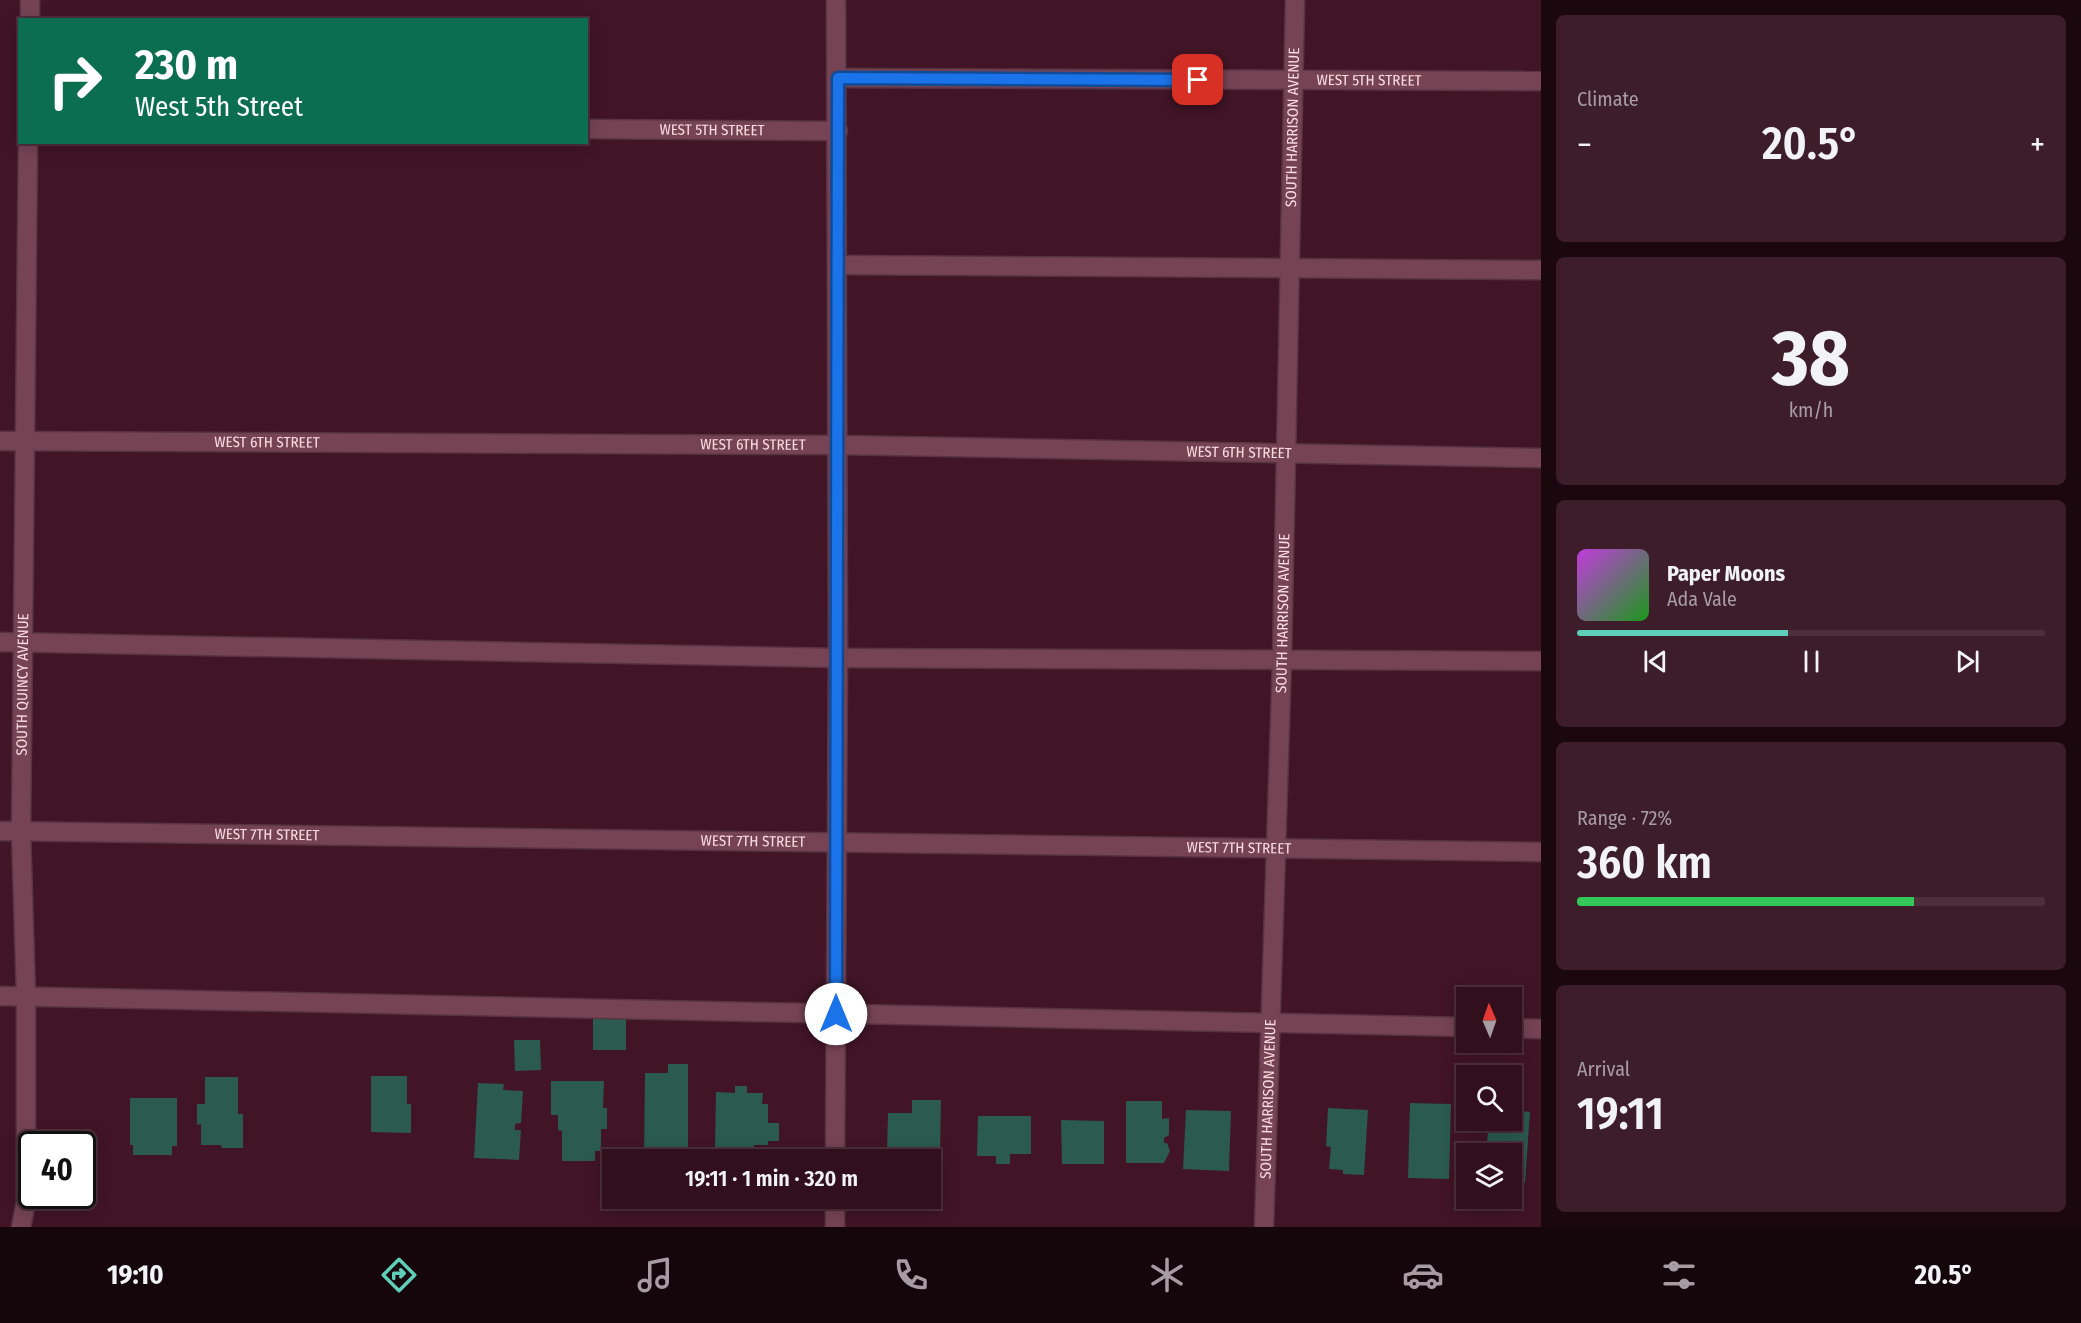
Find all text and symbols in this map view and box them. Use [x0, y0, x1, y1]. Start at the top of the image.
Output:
text: 230 m [135, 40, 238, 90]
icon: right [36, 42, 114, 120]
street label: SOUTH HARRISON AVENUE [1282, 47, 1303, 207]
pin [1172, 54, 1223, 105]
icon: arrive [1181, 63, 1214, 96]
street label: WEST 5TH STREET [1316, 71, 1422, 89]
text: Climate [1577, 87, 1639, 111]
text: West 5th Street [135, 91, 303, 123]
text: 20.5° [1762, 117, 1860, 171]
street label: WEST 5TH STREET [659, 121, 765, 139]
text: − [1577, 125, 1592, 165]
text: + [2030, 125, 2045, 165]
text: 38 [1772, 312, 1850, 406]
text: km/h [1789, 398, 1833, 422]
street label: WEST 6TH STREET [214, 433, 320, 452]
street label: WEST 6TH STREET [700, 435, 806, 454]
street label: WEST 6TH STREET [1186, 442, 1292, 462]
street label: SOUTH HARRISON AVENUE [1272, 533, 1293, 693]
text: Paper Moons [1667, 560, 1785, 587]
text: Ada Vale [1667, 587, 1737, 611]
street label: SOUTH QUINCY AVENUE [13, 613, 32, 756]
icon: previous [1639, 645, 1672, 678]
icon: pause [1795, 645, 1828, 678]
icon: next [1951, 645, 1984, 678]
text: Range · 72% [1577, 806, 1672, 830]
street label: WEST 7TH STREET [214, 825, 319, 844]
street label: WEST 7TH STREET [700, 832, 805, 851]
text: 360 km [1577, 836, 1712, 890]
street label: WEST 7TH STREET [1186, 838, 1291, 858]
position arrow [804, 982, 868, 1046]
north arrow [1456, 987, 1522, 1053]
map controls [1456, 987, 1522, 1209]
street label: SOUTH HARRISON AVENUE [1257, 1019, 1280, 1179]
text: Arrival [1577, 1057, 1630, 1081]
button: search [1456, 1065, 1522, 1131]
text: 19:11 [1577, 1087, 1664, 1141]
speed limit sign: 40 [18, 1131, 96, 1209]
button: layers [1456, 1143, 1522, 1209]
text: 19:11 · 1 min · 320 m [685, 1165, 858, 1192]
icon: directions [378, 1254, 420, 1296]
icon: music [634, 1254, 676, 1296]
icon: phone [890, 1254, 932, 1296]
icon: climate [1146, 1254, 1188, 1296]
icon: car [1402, 1254, 1444, 1296]
icon: filters [1658, 1254, 1700, 1296]
text: 19:10 [107, 1259, 164, 1291]
text: 20.5° [1915, 1259, 1974, 1291]

